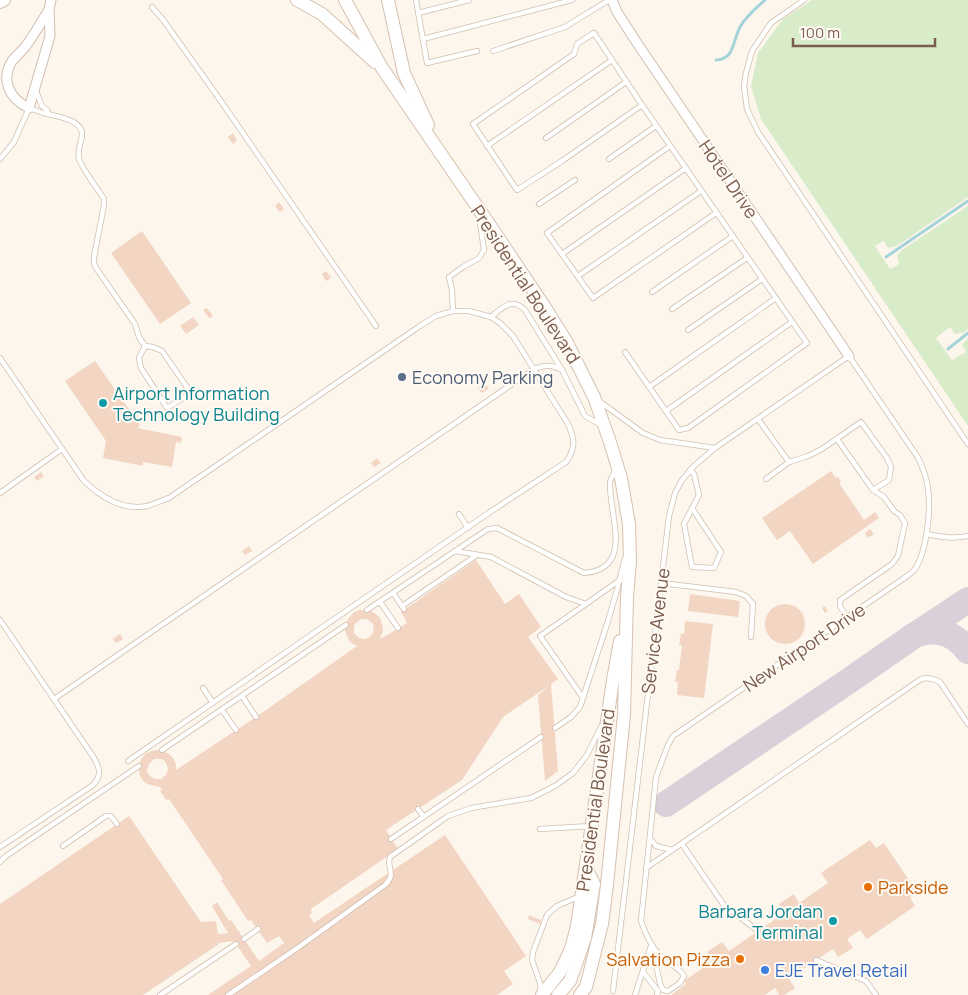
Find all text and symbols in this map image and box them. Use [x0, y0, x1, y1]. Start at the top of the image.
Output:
scale bar [793, 15, 936, 47]
text: 100 m [800, 22, 840, 43]
street label: Hotel Drive [694, 135, 764, 223]
street label: Presidential Boulevard [466, 200, 586, 368]
place label: Economy Parking [412, 365, 553, 389]
marker: Economy Parking [396, 371, 408, 383]
place label: Airport Information Technology Building [113, 381, 280, 426]
marker: Airport Information Technology Building [97, 397, 109, 409]
street label: Service Avenue [635, 567, 675, 695]
street label: New Airport Drive [738, 597, 870, 697]
street label: Presidential Boulevard [570, 707, 620, 893]
place label: Parkside [878, 875, 949, 899]
marker: Parkside [862, 881, 874, 893]
place label: Barbara Jordan Terminal [698, 899, 823, 944]
marker: Barbara Jordan Terminal [827, 915, 839, 927]
place label: Salvation Pizza [606, 947, 730, 971]
marker: Salvation Pizza [734, 953, 746, 965]
place label: EJE Travel Retail [775, 958, 908, 982]
marker: EJE Travel Retail [759, 964, 771, 976]

